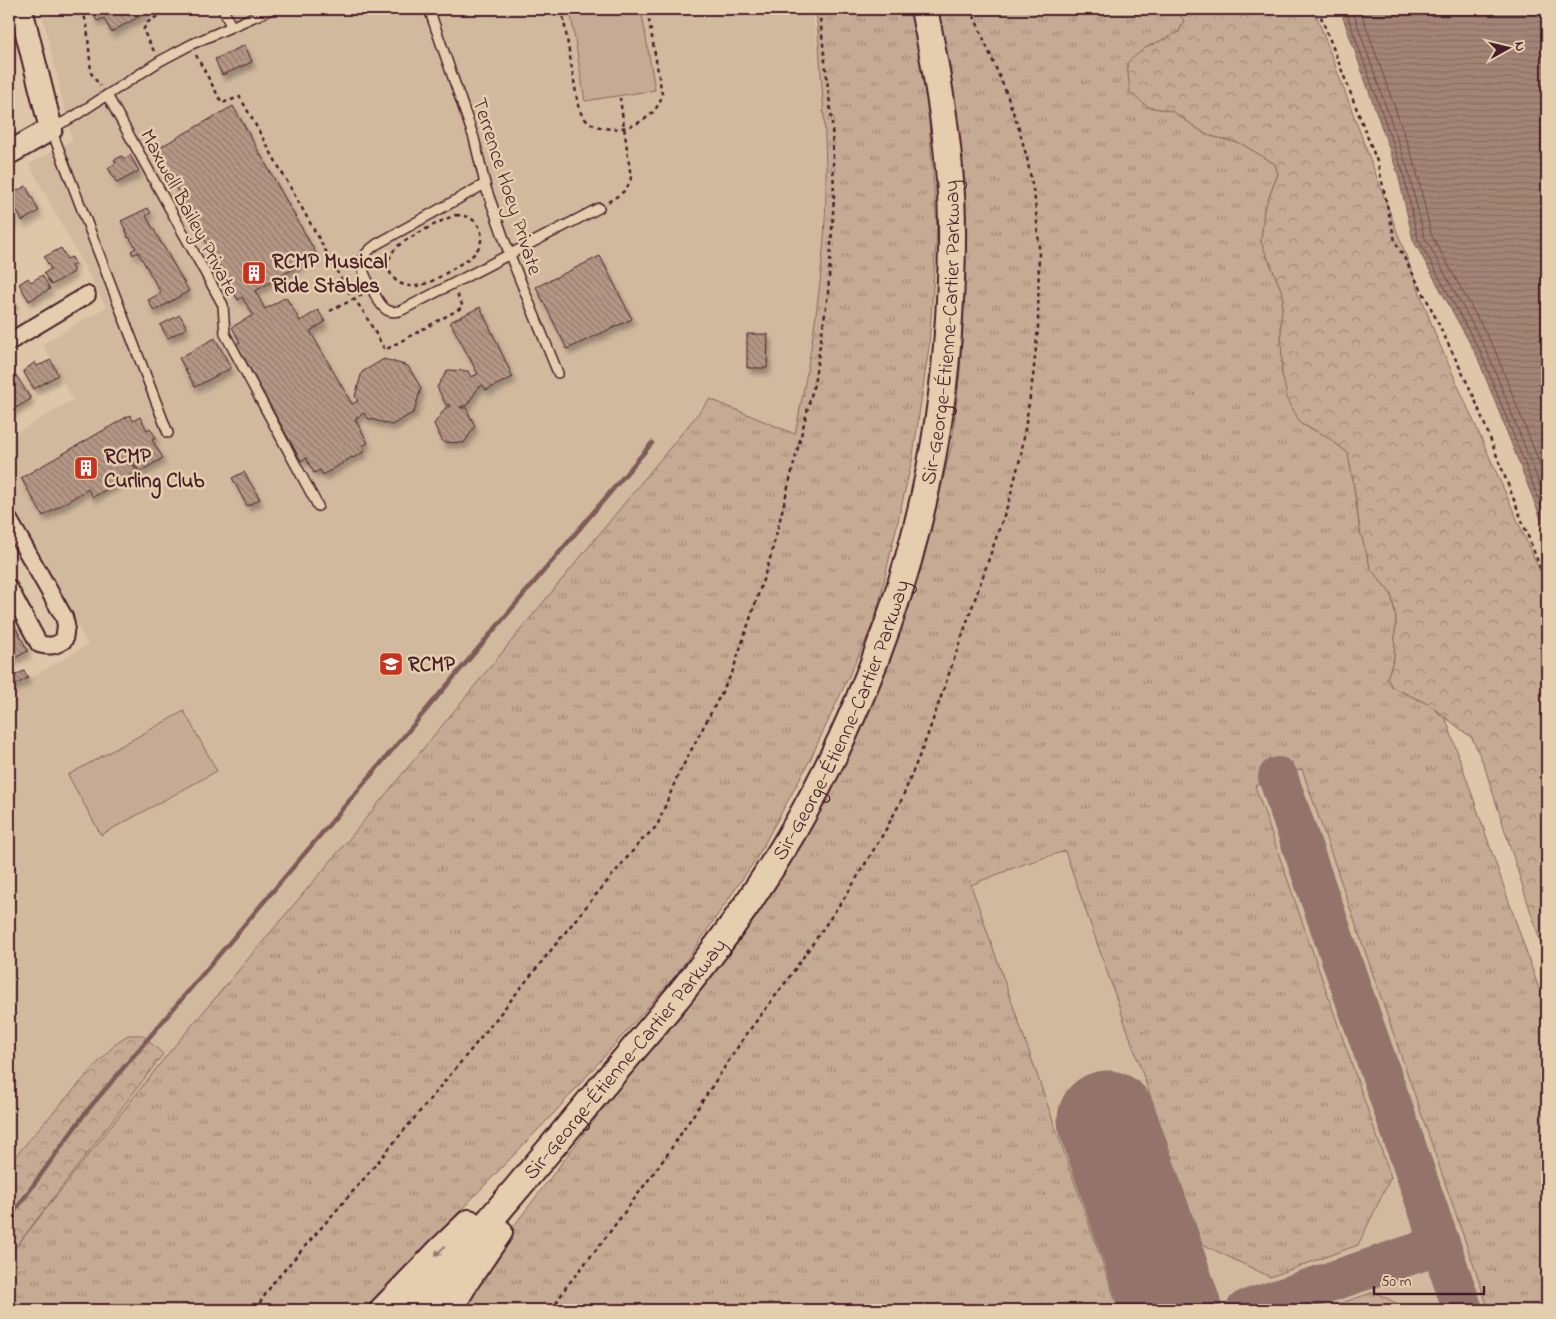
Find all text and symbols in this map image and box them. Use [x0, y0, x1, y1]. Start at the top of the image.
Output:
north arrow [1484, 22, 1534, 72]
text: N [1508, 40, 1530, 53]
street label: Terrence Hoey Private [461, 94, 549, 280]
street label: Maxwell Bailey Private [130, 124, 245, 303]
street label: Sir-George-Étienne-Cartier Parkway [914, 179, 970, 487]
place label: RCMP Musical Ride Stables [272, 248, 388, 302]
building icon: RCMP Musical Ride Stables [241, 260, 267, 286]
place label: RCMP Curling Club [104, 443, 205, 499]
building icon: RCMP Curling Club [73, 455, 99, 481]
street label: Sir-George-Étienne-Cartier Parkway [766, 577, 920, 867]
school or university icon: RCMP [378, 651, 404, 677]
place label: RCMP [408, 651, 455, 681]
street label: Sir-George-Étienne-Cartier Parkway [517, 933, 737, 1187]
one-way arrow [434, 1245, 446, 1257]
scale bar [1374, 1264, 1484, 1296]
text: 50 m [1381, 1271, 1412, 1293]

